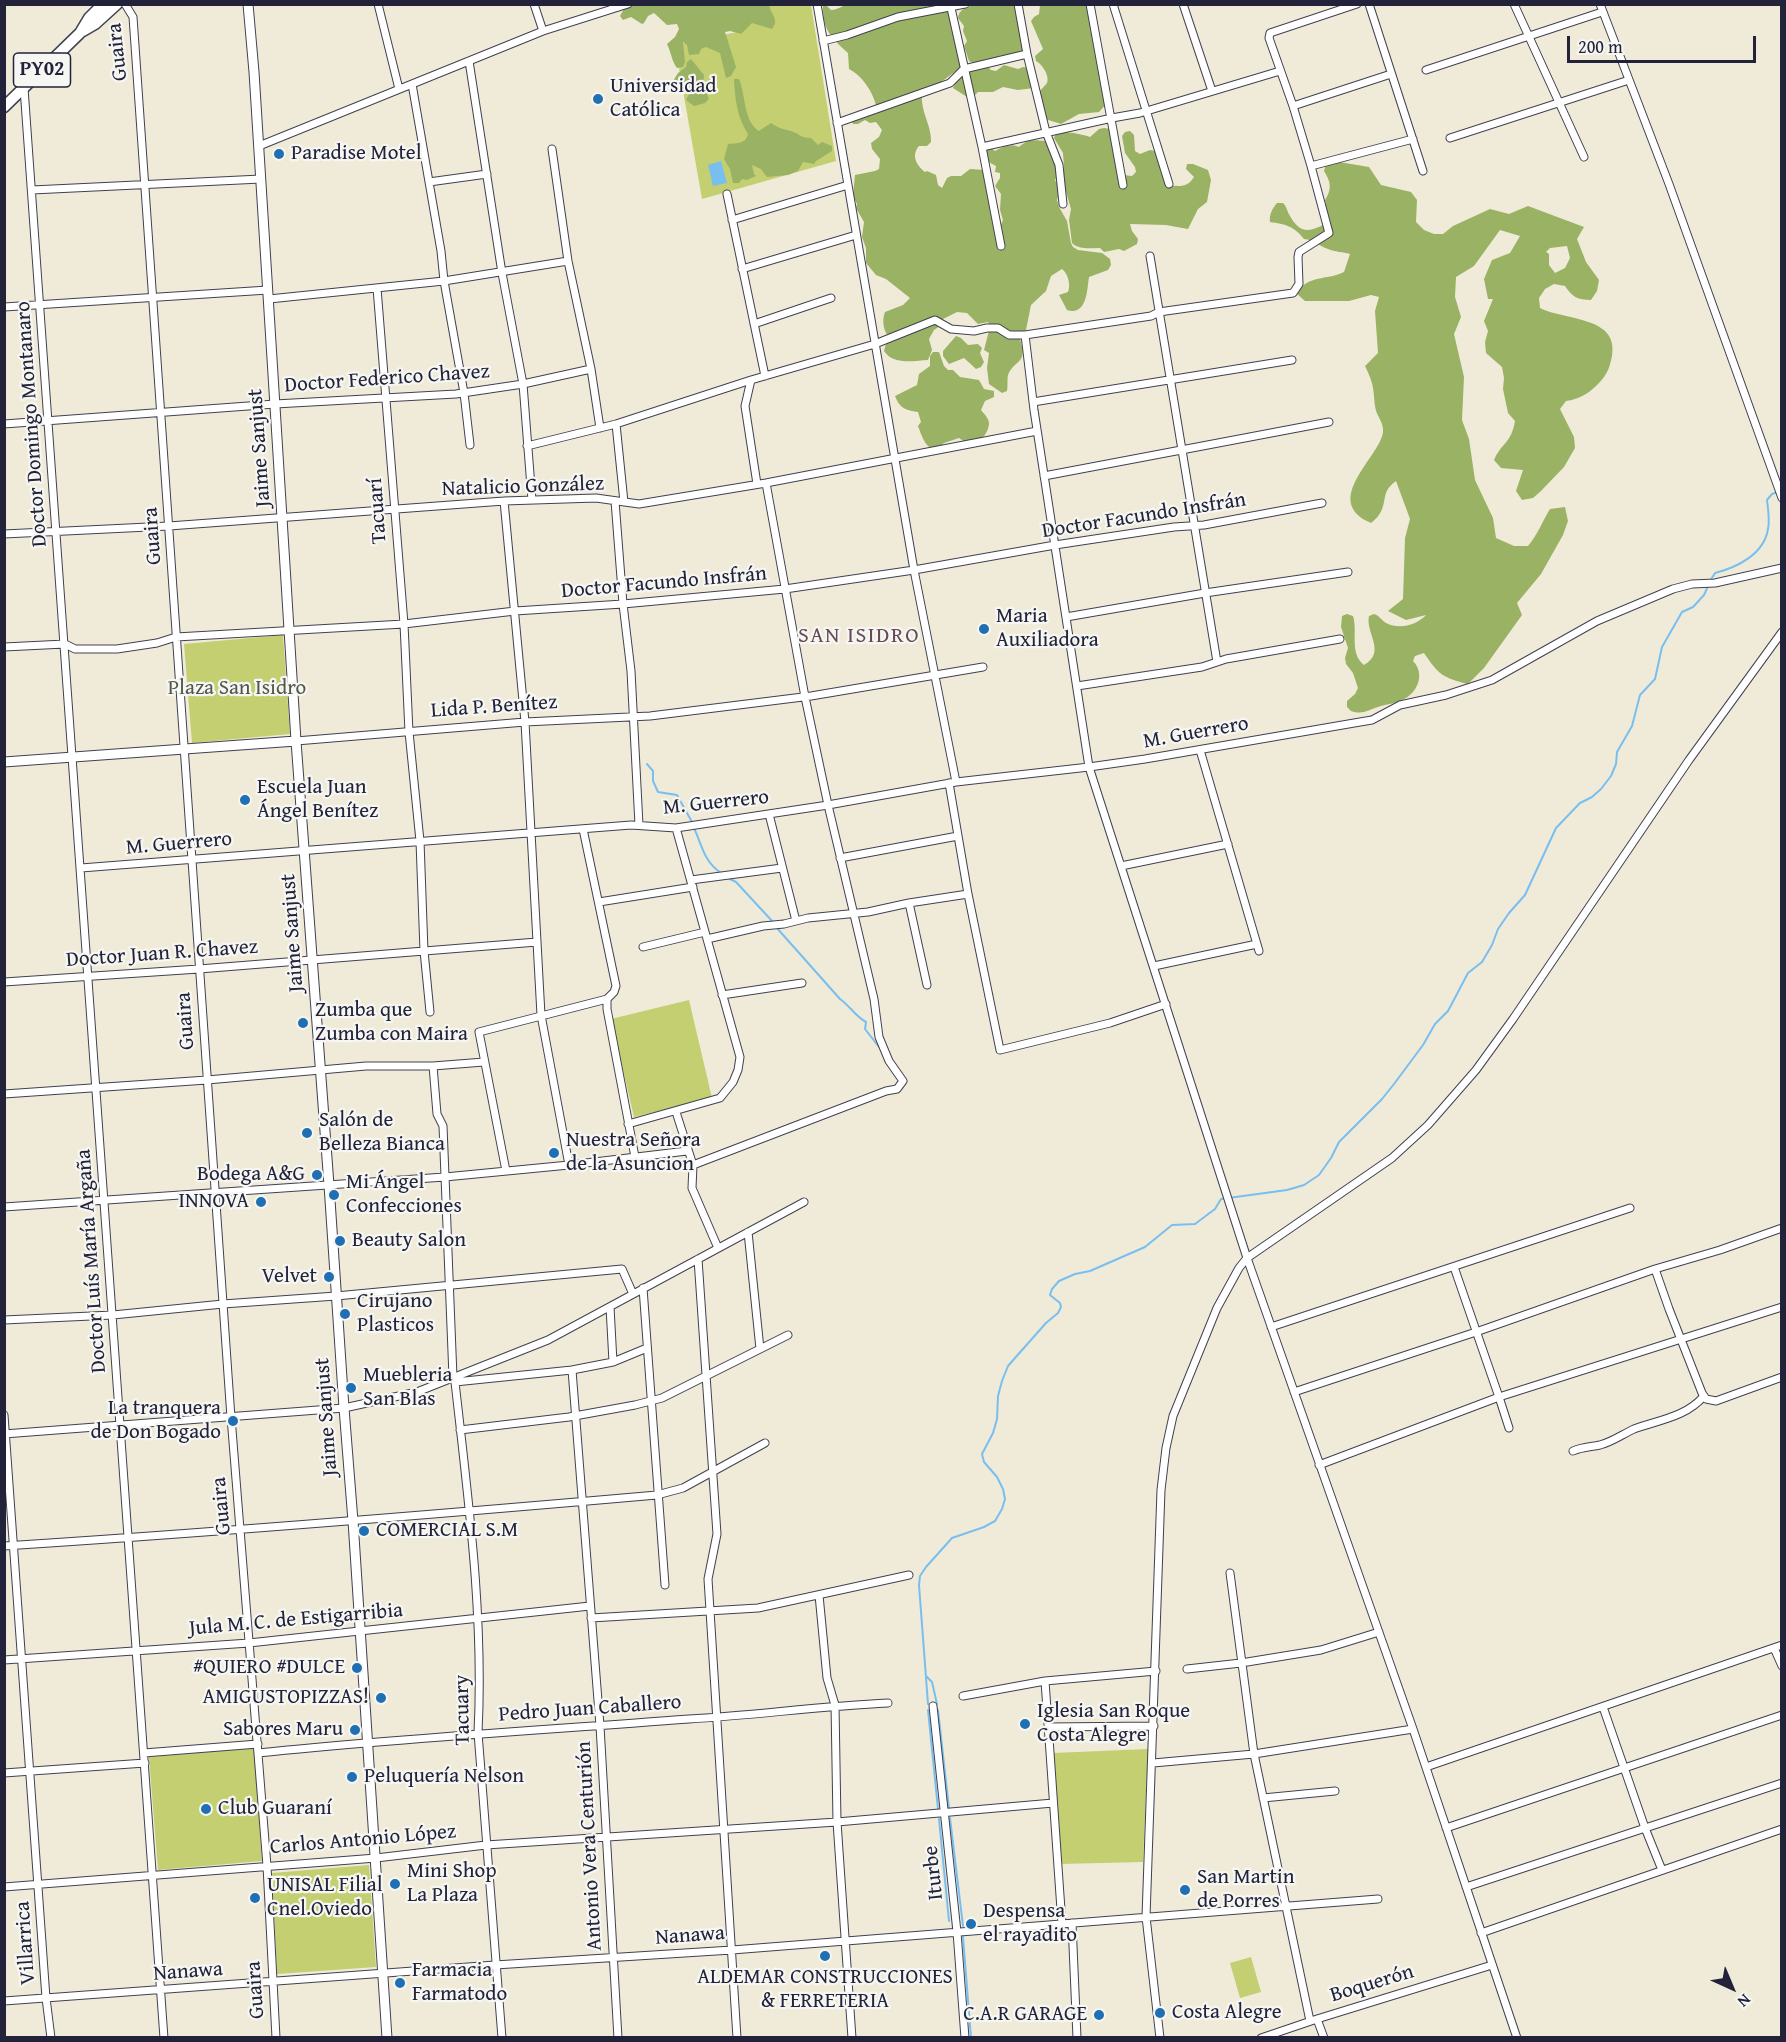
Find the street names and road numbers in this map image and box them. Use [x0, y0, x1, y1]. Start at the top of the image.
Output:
street label: Guaira [102, 22, 134, 82]
road number: PY02 [14, 53, 70, 87]
street label: Doctor Domingo Montanaro [11, 300, 53, 548]
street label: Doctor Federico Chavez [284, 359, 490, 399]
street label: Jaime Sanjust [243, 388, 277, 508]
street label: Natalicio González [441, 472, 605, 502]
street label: Tacuarí [363, 477, 393, 545]
street label: Doctor Facundo Insfrán [1040, 487, 1248, 545]
street label: Guaira [138, 506, 168, 566]
street label: Doctor Facundo Insfrán [560, 561, 768, 605]
street label: Lida P. Benítez [430, 690, 558, 724]
street label: M. Guerrero [1141, 711, 1251, 755]
street label: M. Guerrero [662, 785, 770, 821]
street label: M. Guerrero [125, 827, 233, 861]
street label: Jaime Sanjust [276, 873, 310, 993]
street label: Doctor Juan R. Chavez [65, 935, 259, 973]
street label: Guaira [171, 991, 201, 1051]
street label: Doctor Luís María Argaña [72, 1148, 112, 1374]
street label: Jaime Sanjust [310, 1357, 344, 1477]
street label: Guaira [207, 1476, 237, 1536]
street label: Jula M. C. de Estigarribia [188, 1598, 404, 1642]
street label: Tacuary [450, 1674, 476, 1746]
street label: Pedro Juan Caballero [498, 1690, 682, 1728]
street label: Antonio Vera Centurión [572, 1741, 608, 1951]
street label: Carlos Antonio López [269, 1819, 457, 1861]
street label: Iturbe [919, 1845, 949, 1901]
street label: Villarrica [11, 1900, 41, 1986]
street label: Nanawa [654, 1921, 726, 1951]
street label: Nanawa [152, 1957, 224, 1987]
street label: Boquerón [1327, 1959, 1417, 2009]
street label: Guaira [241, 1960, 271, 2020]

